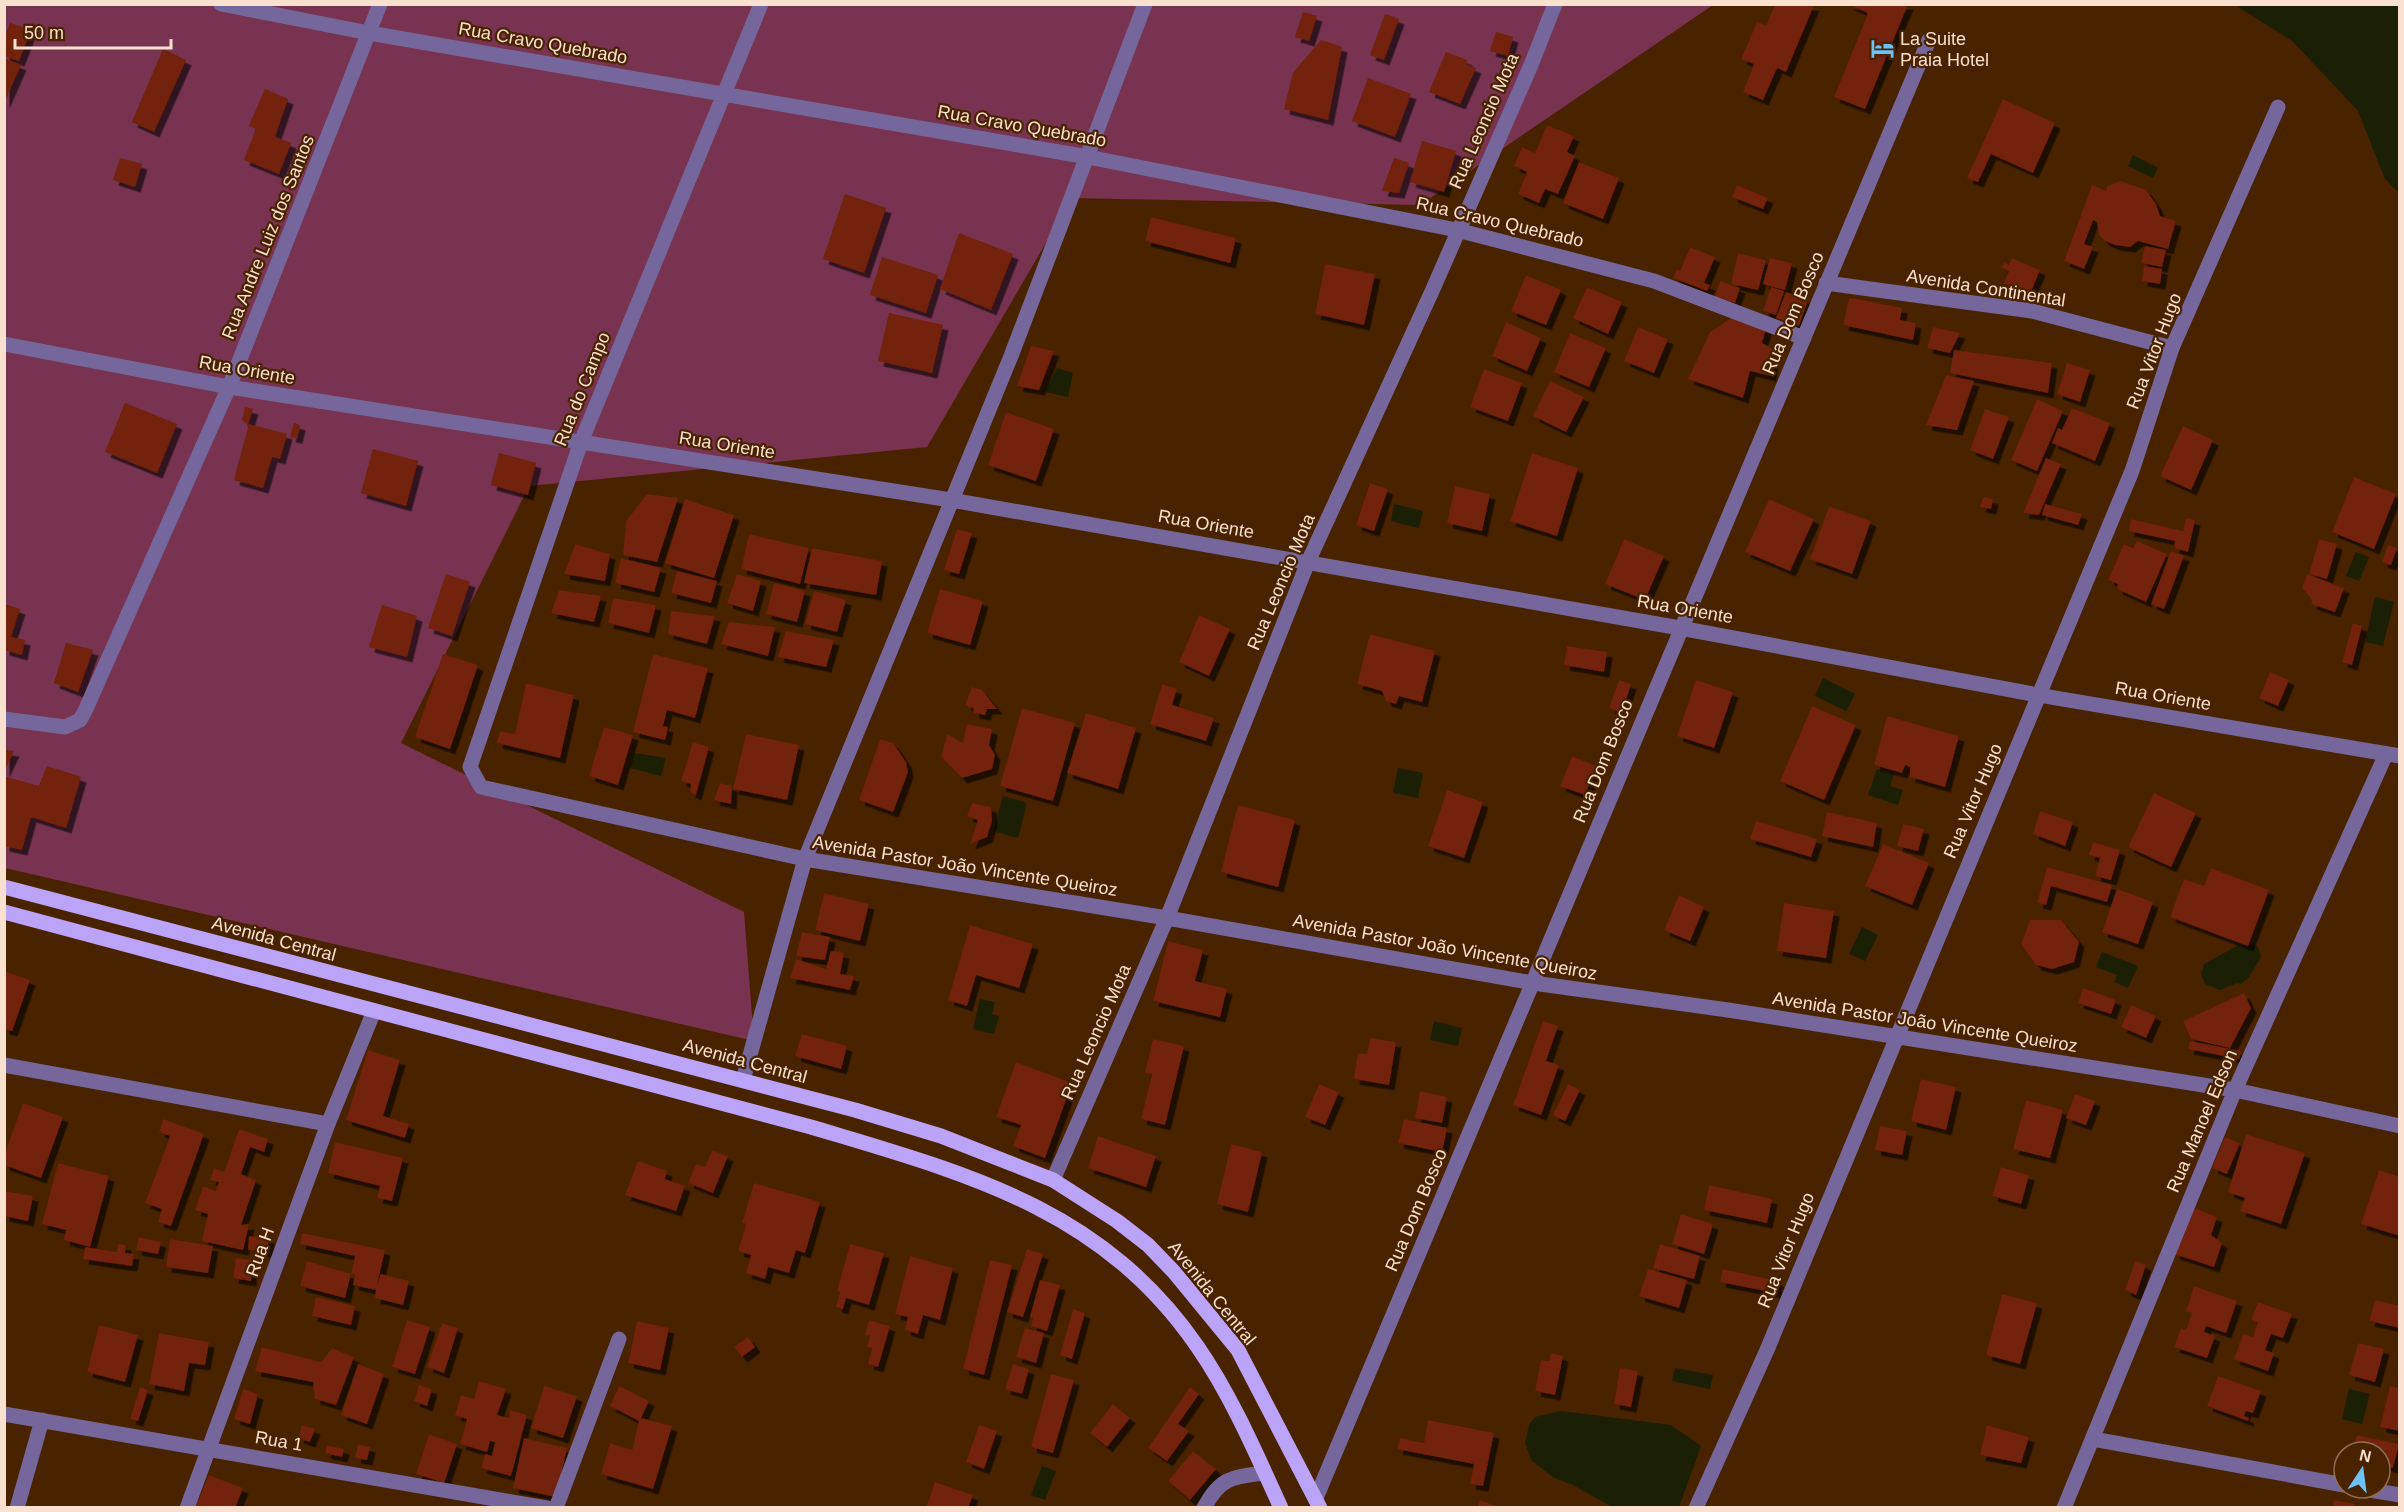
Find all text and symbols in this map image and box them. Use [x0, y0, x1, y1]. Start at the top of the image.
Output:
scale bar [15, 12, 171, 50]
street label: Rua Cravo Quebrado [457, 18, 629, 68]
text: 50 m [24, 23, 64, 43]
place label: La Suite Praia Hotel [1900, 29, 1989, 70]
hotel icon: La Suite Praia Hotel [1869, 36, 1895, 62]
street label: Rua Leoncio Mota [1445, 49, 1523, 192]
street label: Rua Cravo Quebrado [936, 101, 1108, 151]
street label: Rua Andre Luiz dos Santos [218, 132, 318, 342]
street label: Rua Cravo Quebrado [1414, 193, 1586, 251]
street label: Rua Dom Bosco [1758, 249, 1828, 377]
street label: Avenida Continental [1905, 266, 2067, 310]
street label: Rua Vitor Hugo [2123, 290, 2185, 412]
street label: Rua do Campo [550, 329, 614, 449]
street label: Rua Oriente [197, 352, 297, 388]
street label: Rua Oriente [678, 428, 776, 462]
street label: Rua Oriente [1156, 506, 1256, 542]
street label: Rua Leoncio Mota [1243, 510, 1319, 653]
street label: Rua Oriente [1635, 591, 1735, 627]
street label: Rua Oriente [2113, 678, 2213, 714]
street label: Rua Dom Bosco [1569, 696, 1637, 826]
street label: Rua Vitor Hugo [1940, 741, 2006, 861]
street label: Avenida Pastor João Vincente Queiroz [811, 832, 1119, 900]
street label: Avenida Pastor João Vincente Queiroz [1291, 910, 1599, 984]
street label: Avenida Central [210, 913, 338, 965]
street label: Rua Leoncio Mota [1057, 960, 1135, 1103]
street label: Avenida Pastor João Vincente Queiroz [1771, 988, 2079, 1056]
street label: Avenida Central [681, 1035, 809, 1087]
street label: Rua Manoel Edson [2163, 1047, 2241, 1195]
street label: Rua Dom Bosco [1381, 1146, 1451, 1274]
street label: Rua Vitor Hugo [1754, 1189, 1818, 1311]
street label: Rua H [242, 1225, 278, 1279]
street label: Avenida Central [1164, 1237, 1260, 1349]
street label: Rua 1 [254, 1427, 304, 1455]
north arrow [2332, 1440, 2392, 1500]
text: N [2358, 1446, 2373, 1465]

